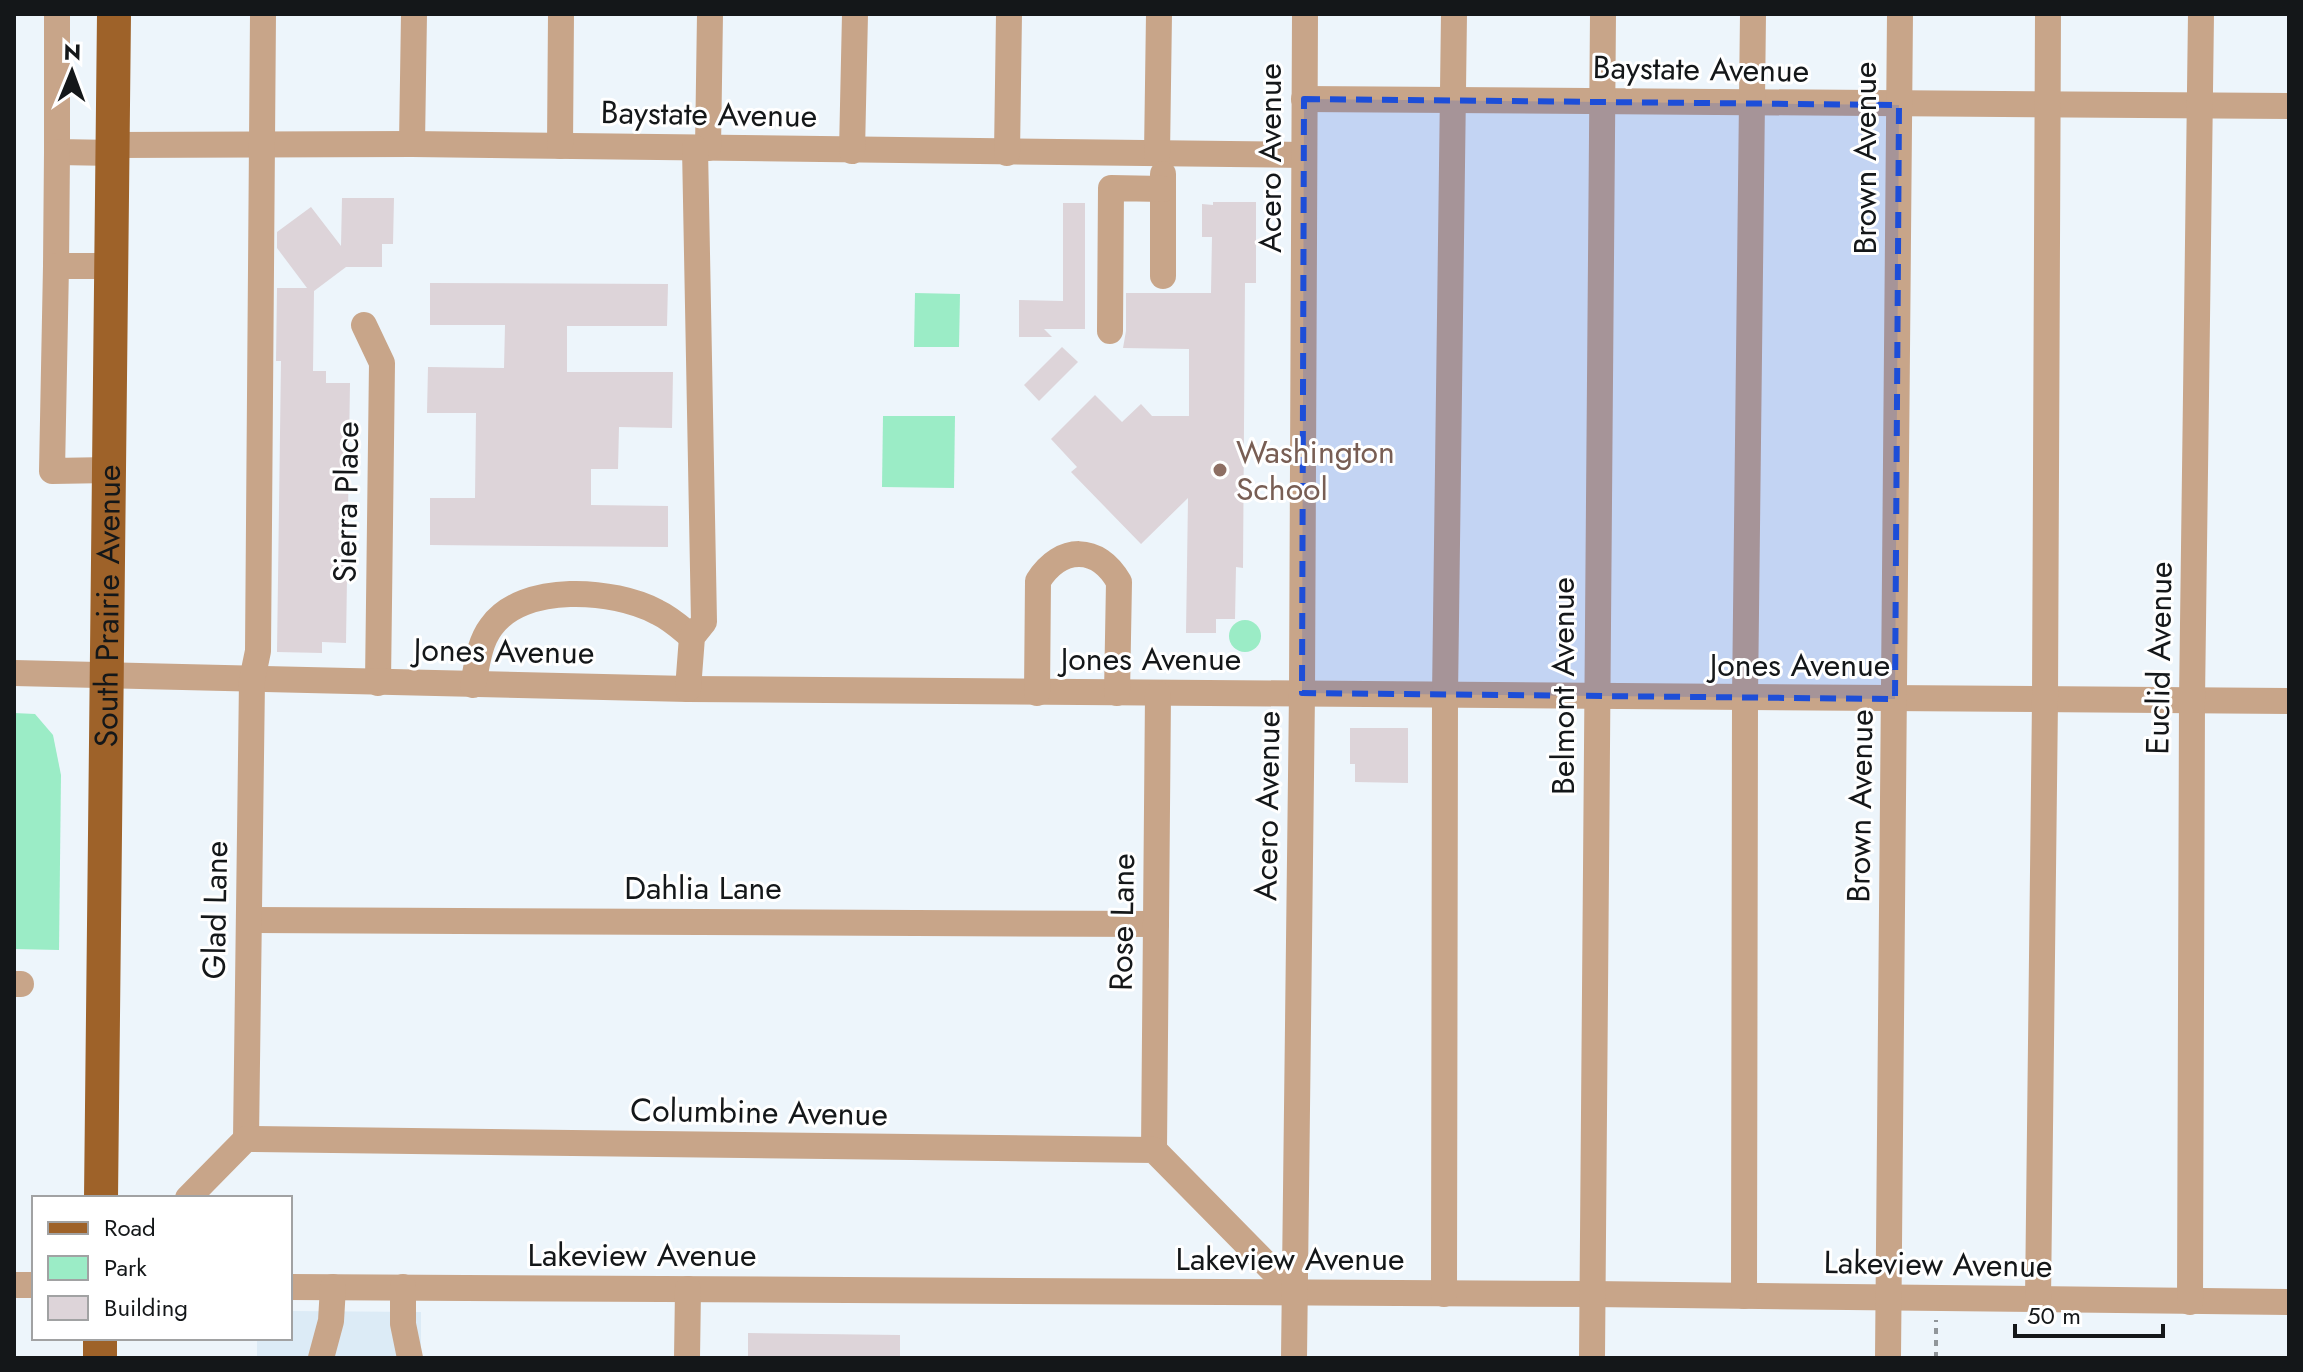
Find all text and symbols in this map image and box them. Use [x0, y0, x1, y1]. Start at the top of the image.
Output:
north arrow [32, 32, 112, 112]
text: N [63, 36, 81, 68]
street label: Baystate Avenue [1592, 44, 1810, 94]
street label: Brown Avenue [1842, 61, 1888, 255]
street label: Acero Avenue [1247, 63, 1293, 253]
street label: Baystate Avenue [600, 89, 818, 139]
street label: Sierra Place [322, 421, 370, 583]
place label: Washington School [1236, 429, 1395, 512]
marker: Washington School [1211, 461, 1229, 479]
street label: South Prairie Avenue [83, 464, 132, 748]
street label: Euclid Avenue [2134, 561, 2184, 755]
street label: Belmont Avenue [1540, 577, 1586, 795]
street label: Jones Avenue [409, 626, 595, 676]
street label: Jones Avenue [1057, 636, 1241, 682]
street label: Jones Avenue [1706, 642, 1890, 688]
street label: Brown Avenue [1835, 709, 1885, 903]
street label: Acero Avenue [1242, 711, 1292, 901]
street label: Glad Lane [191, 840, 239, 980]
street label: Rose Lane [1098, 853, 1146, 991]
street label: Dahlia Lane [624, 865, 782, 911]
street label: Columbine Avenue [630, 1087, 888, 1137]
legend [32, 1196, 292, 1340]
text: Road [104, 1210, 156, 1245]
street label: Lakeview Avenue [528, 1232, 756, 1278]
street label: Lakeview Avenue [1176, 1236, 1404, 1282]
street label: Lakeview Avenue [1823, 1239, 2053, 1289]
text: Park [104, 1250, 147, 1285]
scale bar [2015, 1288, 2163, 1338]
text: Building [104, 1290, 188, 1325]
text: 50 m [2027, 1298, 2081, 1333]

